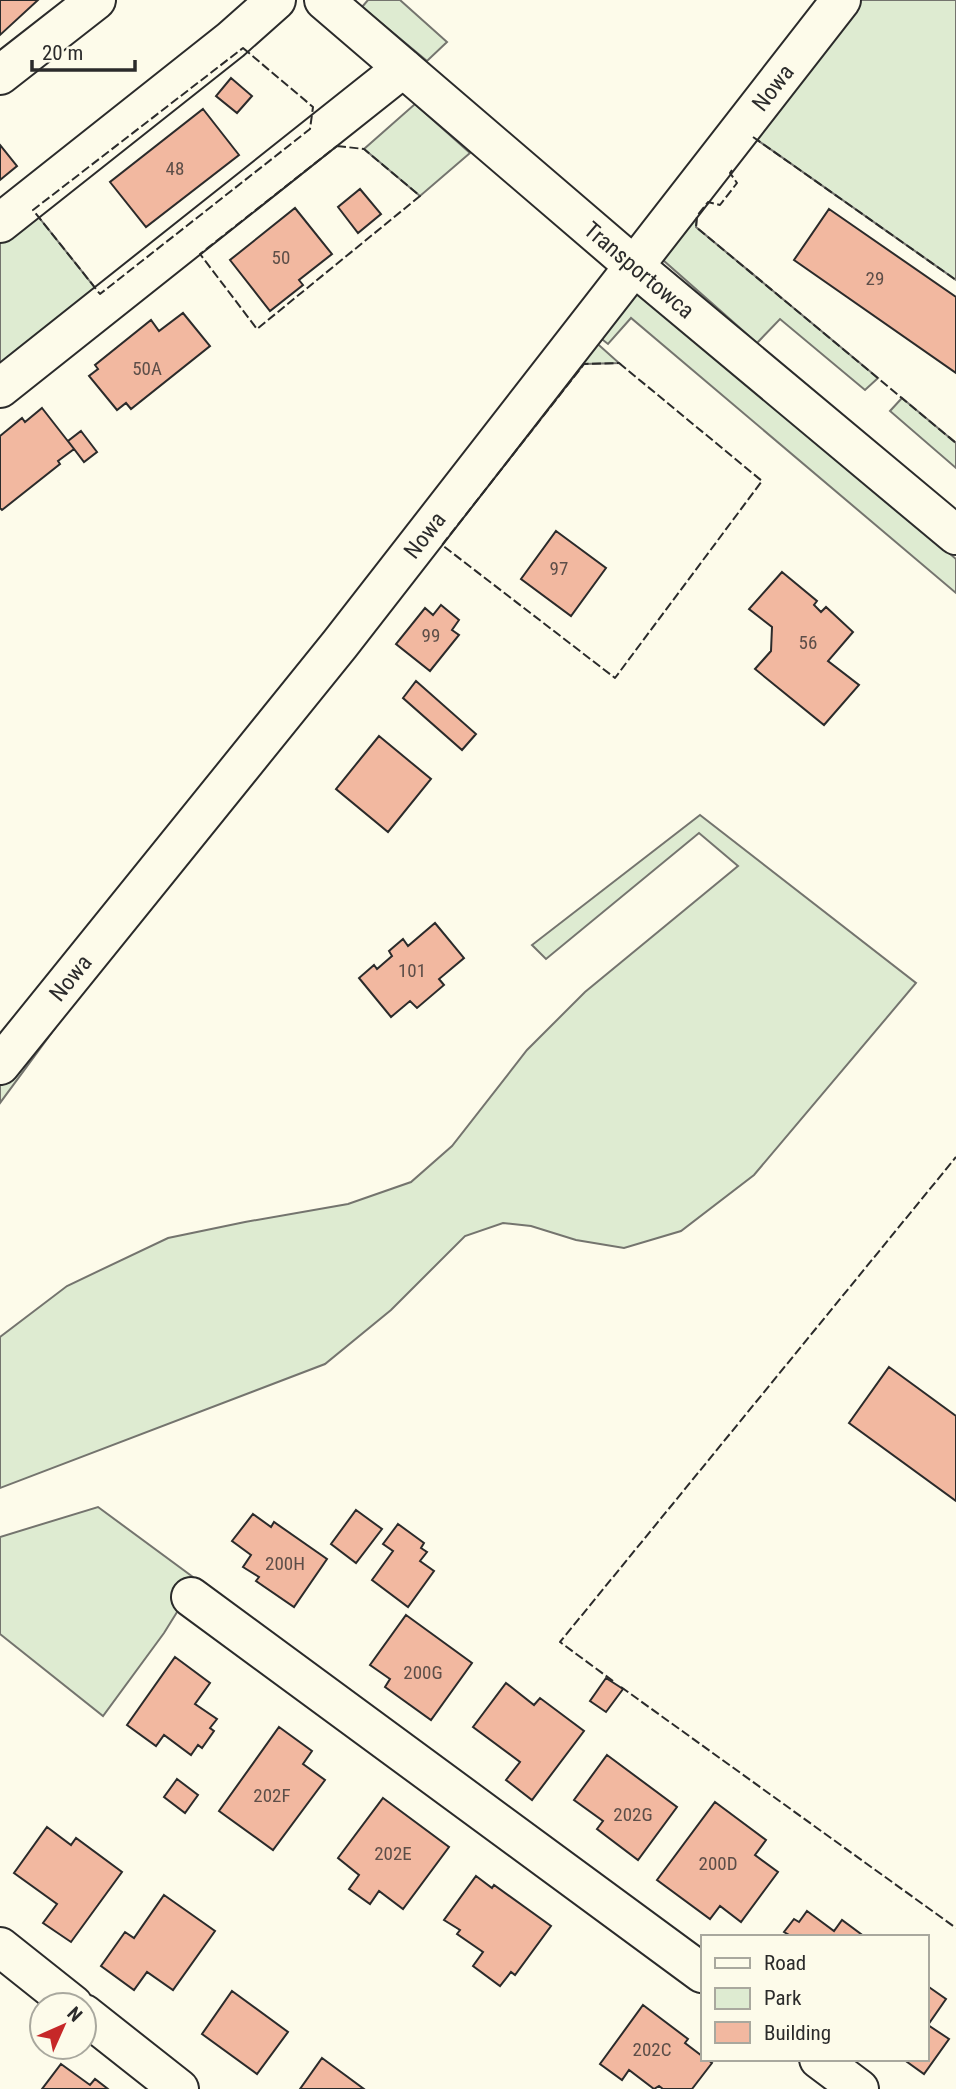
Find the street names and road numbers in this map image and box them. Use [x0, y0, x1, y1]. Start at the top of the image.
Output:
street label: Nowa [746, 59, 799, 116]
street label: Transportowca [579, 216, 700, 324]
street label: Nowa [398, 506, 451, 564]
street label: Nowa [44, 949, 97, 1006]

